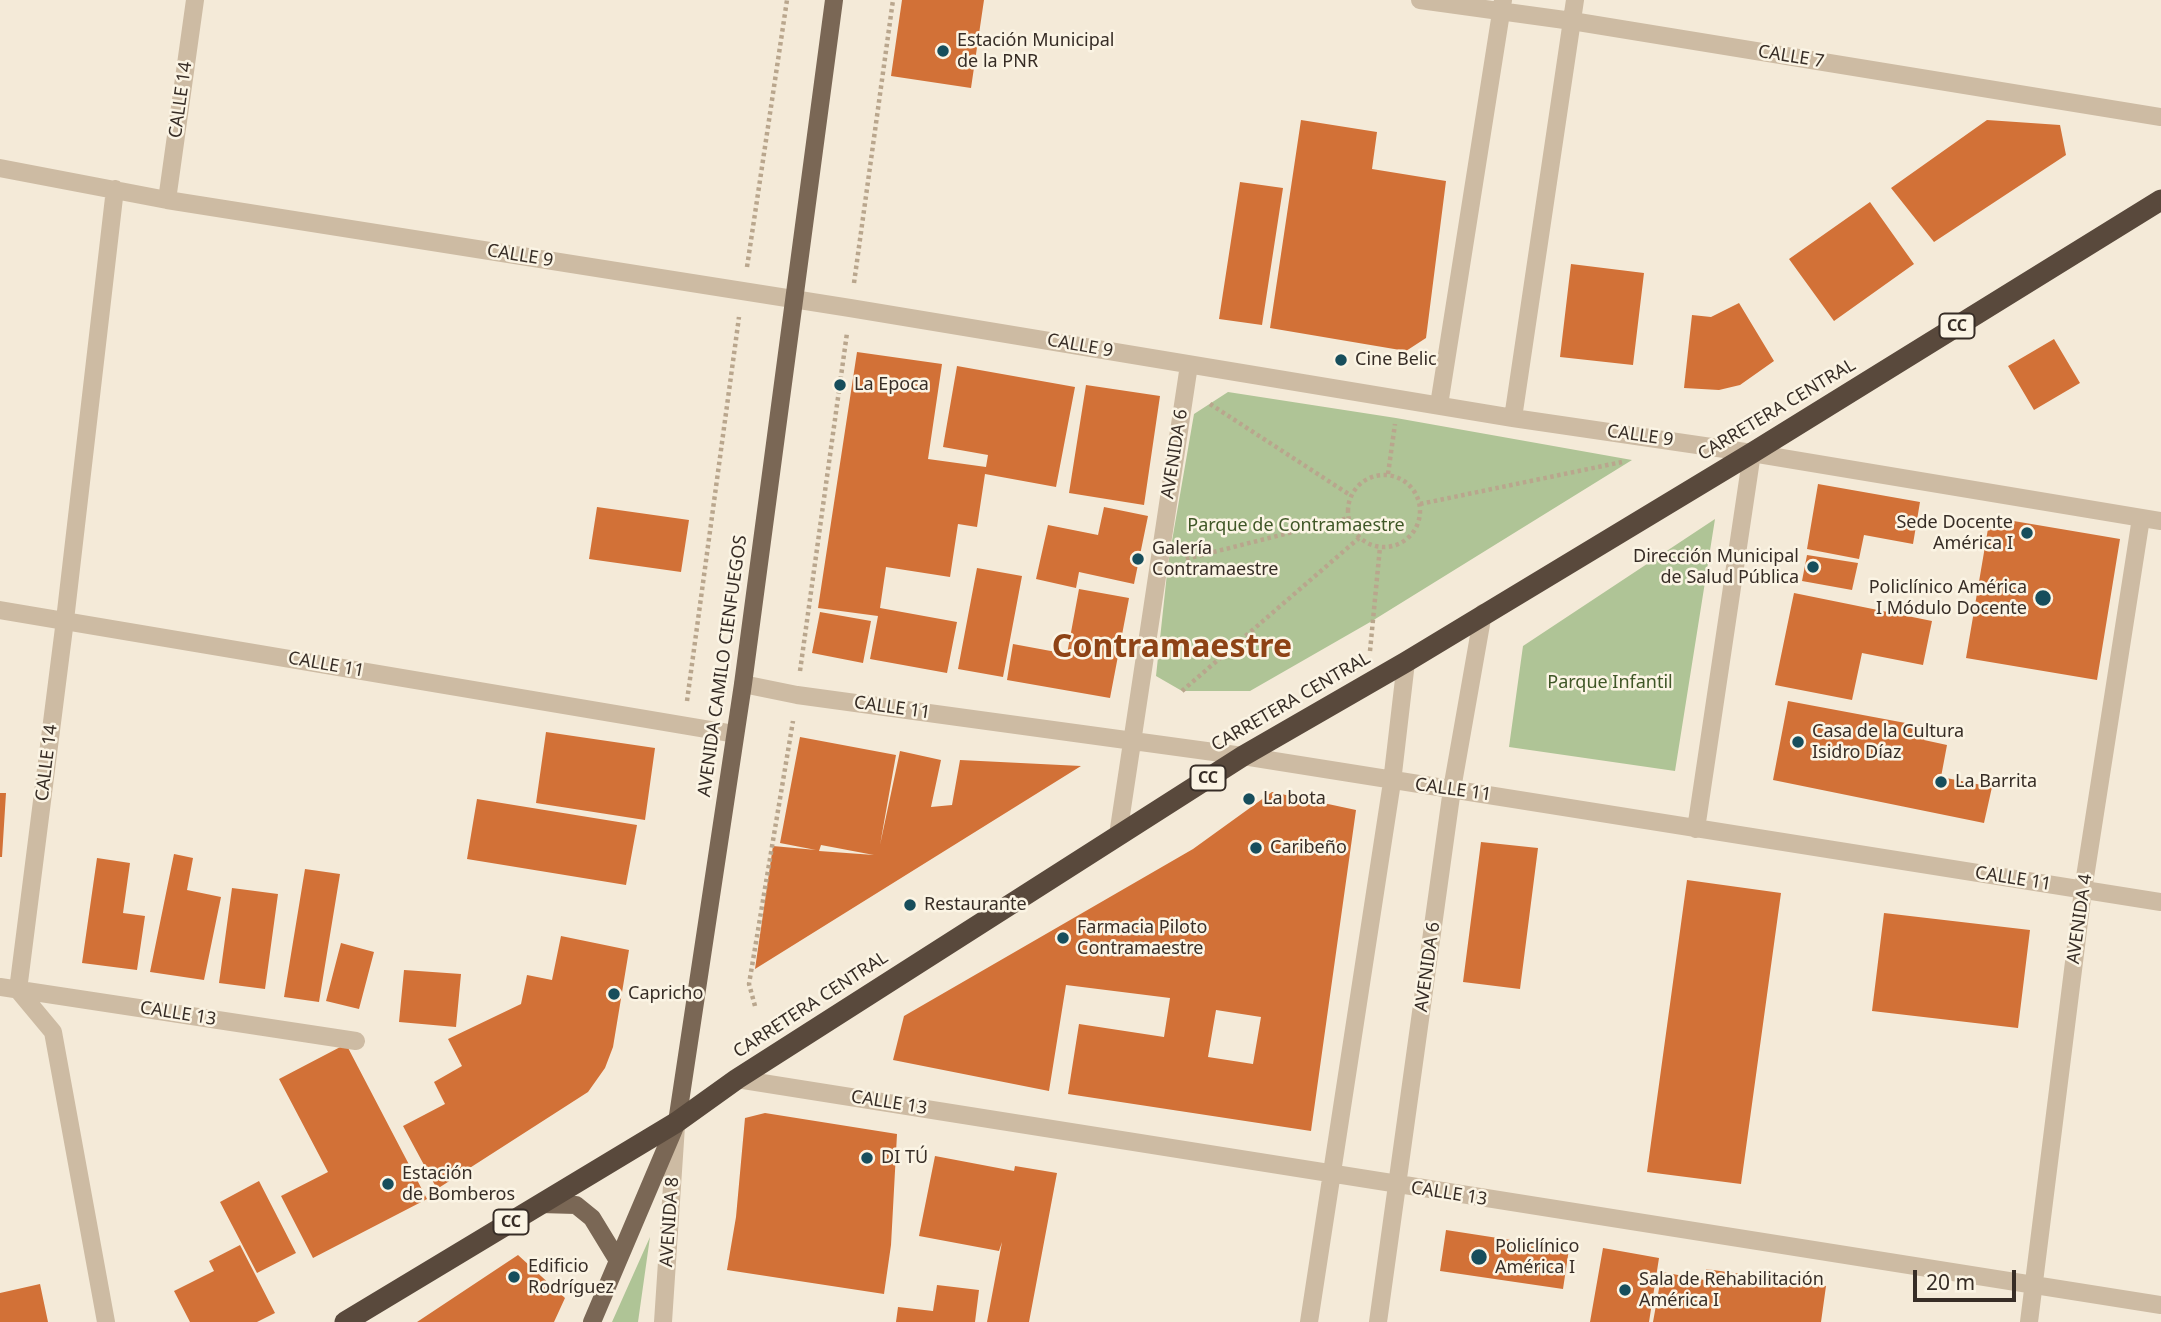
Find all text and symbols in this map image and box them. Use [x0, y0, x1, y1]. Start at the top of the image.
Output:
place label: Estación Municipal de la PNR [957, 30, 1115, 72]
street label: CALLE 7 [1756, 41, 1826, 73]
marker: Estación Municipal de la PNR [935, 43, 951, 59]
street label: CALLE 14 [165, 60, 197, 140]
street label: CALLE 9 [485, 240, 555, 272]
road number: CC [1940, 314, 1974, 338]
street label: CALLE 9 [1045, 330, 1115, 362]
place label: Cine Belic [1355, 349, 1437, 371]
marker: Cine Belic [1333, 352, 1349, 368]
street label: CARRETERA CENTRAL [1694, 354, 1860, 466]
place label: La Epoca [854, 374, 929, 396]
marker: La Epoca [832, 377, 848, 393]
street label: AVENIDA 6 [1157, 408, 1193, 500]
street label: CALLE 9 [1605, 421, 1675, 451]
place label: Sede Docente América I [1896, 512, 2013, 554]
park label: Parque de Contramaestre [1187, 515, 1405, 537]
marker: Sede Docente América I [2019, 525, 2035, 541]
street label: AVENIDA CAMILO CIENFUEGOS [694, 534, 752, 798]
place label: Galería Contramaestre [1152, 538, 1278, 580]
place label: Dirección Municipal de Salud Pública [1633, 546, 1799, 588]
marker: Galería Contramaestre [1130, 551, 1146, 567]
marker: Dirección Municipal de Salud Pública [1805, 559, 1821, 575]
place label: Policlínico América I Módulo Docente [1869, 577, 2027, 620]
marker: Policlínico América I Módulo Docente [2033, 588, 2053, 608]
district label: Contramaestre [1052, 629, 1292, 667]
street label: CALLE 11 [286, 648, 366, 682]
street label: CARRETERA CENTRAL [1208, 648, 1374, 756]
park label: Parque Infantil [1547, 672, 1673, 694]
street label: CALLE 11 [852, 692, 932, 724]
place label: Casa de la Cultura Isidro Díaz [1812, 721, 1964, 764]
street label: CALLE 14 [32, 723, 62, 803]
marker: Casa de la Cultura Isidro Díaz [1790, 734, 1806, 750]
road number: CC [1190, 765, 1226, 790]
place label: La Barrita [1955, 771, 2037, 793]
street label: CALLE 11 [1413, 774, 1493, 806]
marker: La Barrita [1933, 774, 1949, 790]
place label: La bota [1263, 788, 1326, 810]
marker: La bota [1241, 791, 1257, 807]
place label: Caribeño [1270, 837, 1347, 859]
marker: Caribeño [1248, 840, 1264, 856]
street label: CALLE 11 [1973, 862, 2053, 896]
street label: AVENIDA 4 [2063, 873, 2097, 965]
place label: Restaurante [924, 894, 1027, 916]
marker: Restaurante [902, 897, 918, 913]
place label: Farmacia Piloto Contramaestre [1077, 917, 1207, 960]
street label: AVENIDA 6 [1411, 921, 1445, 1013]
marker: Farmacia Piloto Contramaestre [1055, 930, 1071, 946]
street label: CARRETERA CENTRAL [730, 947, 892, 1063]
place label: Capricho [628, 983, 703, 1005]
marker: Capricho [606, 986, 622, 1002]
street label: CALLE 13 [138, 997, 218, 1031]
street label: CALLE 13 [849, 1086, 929, 1120]
place label: DI TÚ [881, 1147, 928, 1169]
marker: DI TÚ [859, 1150, 875, 1166]
place label: Estación de Bomberos [402, 1163, 515, 1206]
marker: Estación de Bomberos [380, 1176, 396, 1192]
street label: AVENIDA 8 [656, 1176, 684, 1268]
street label: CALLE 13 [1409, 1177, 1489, 1211]
road number: CC [494, 1210, 528, 1234]
place label: Policlínico América I [1495, 1236, 1579, 1278]
marker: Policlínico América I [1469, 1247, 1489, 1267]
place label: Edificio Rodríguez [528, 1256, 614, 1298]
scale bar [1916, 1256, 2019, 1300]
text: 20 m [1926, 1268, 1975, 1296]
marker: Edificio Rodríguez [506, 1269, 522, 1285]
place label: Sala de Rehabilitación América I [1639, 1269, 1824, 1312]
marker: Sala de Rehabilitación América I [1617, 1282, 1633, 1298]

